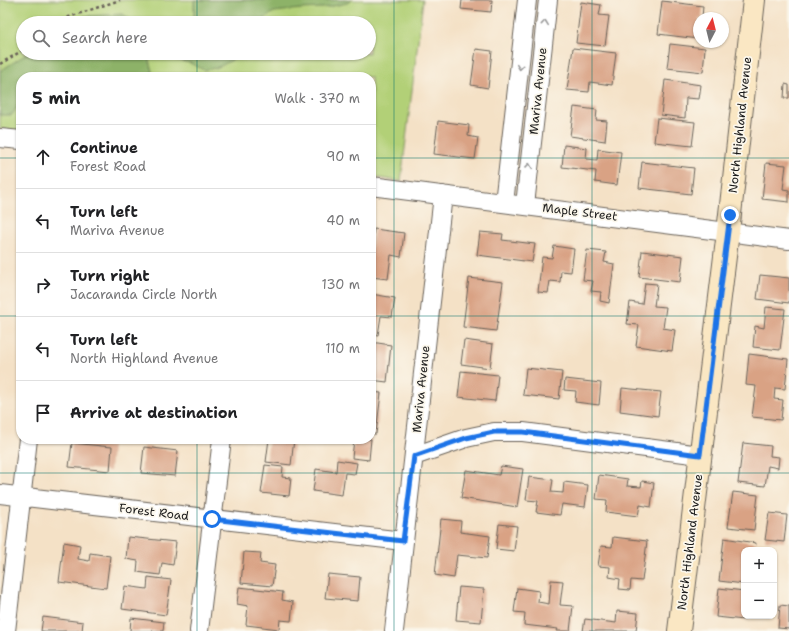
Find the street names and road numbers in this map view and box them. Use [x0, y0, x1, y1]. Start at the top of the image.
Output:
street label: Mariva Avenue [525, 47, 551, 135]
street label: North Highland Avenue [725, 56, 755, 194]
street label: Maple Street [542, 199, 618, 225]
street label: Mariva Avenue [408, 345, 434, 433]
street label: North Highland Avenue [674, 473, 706, 611]
street label: Forest Road [118, 500, 190, 524]

